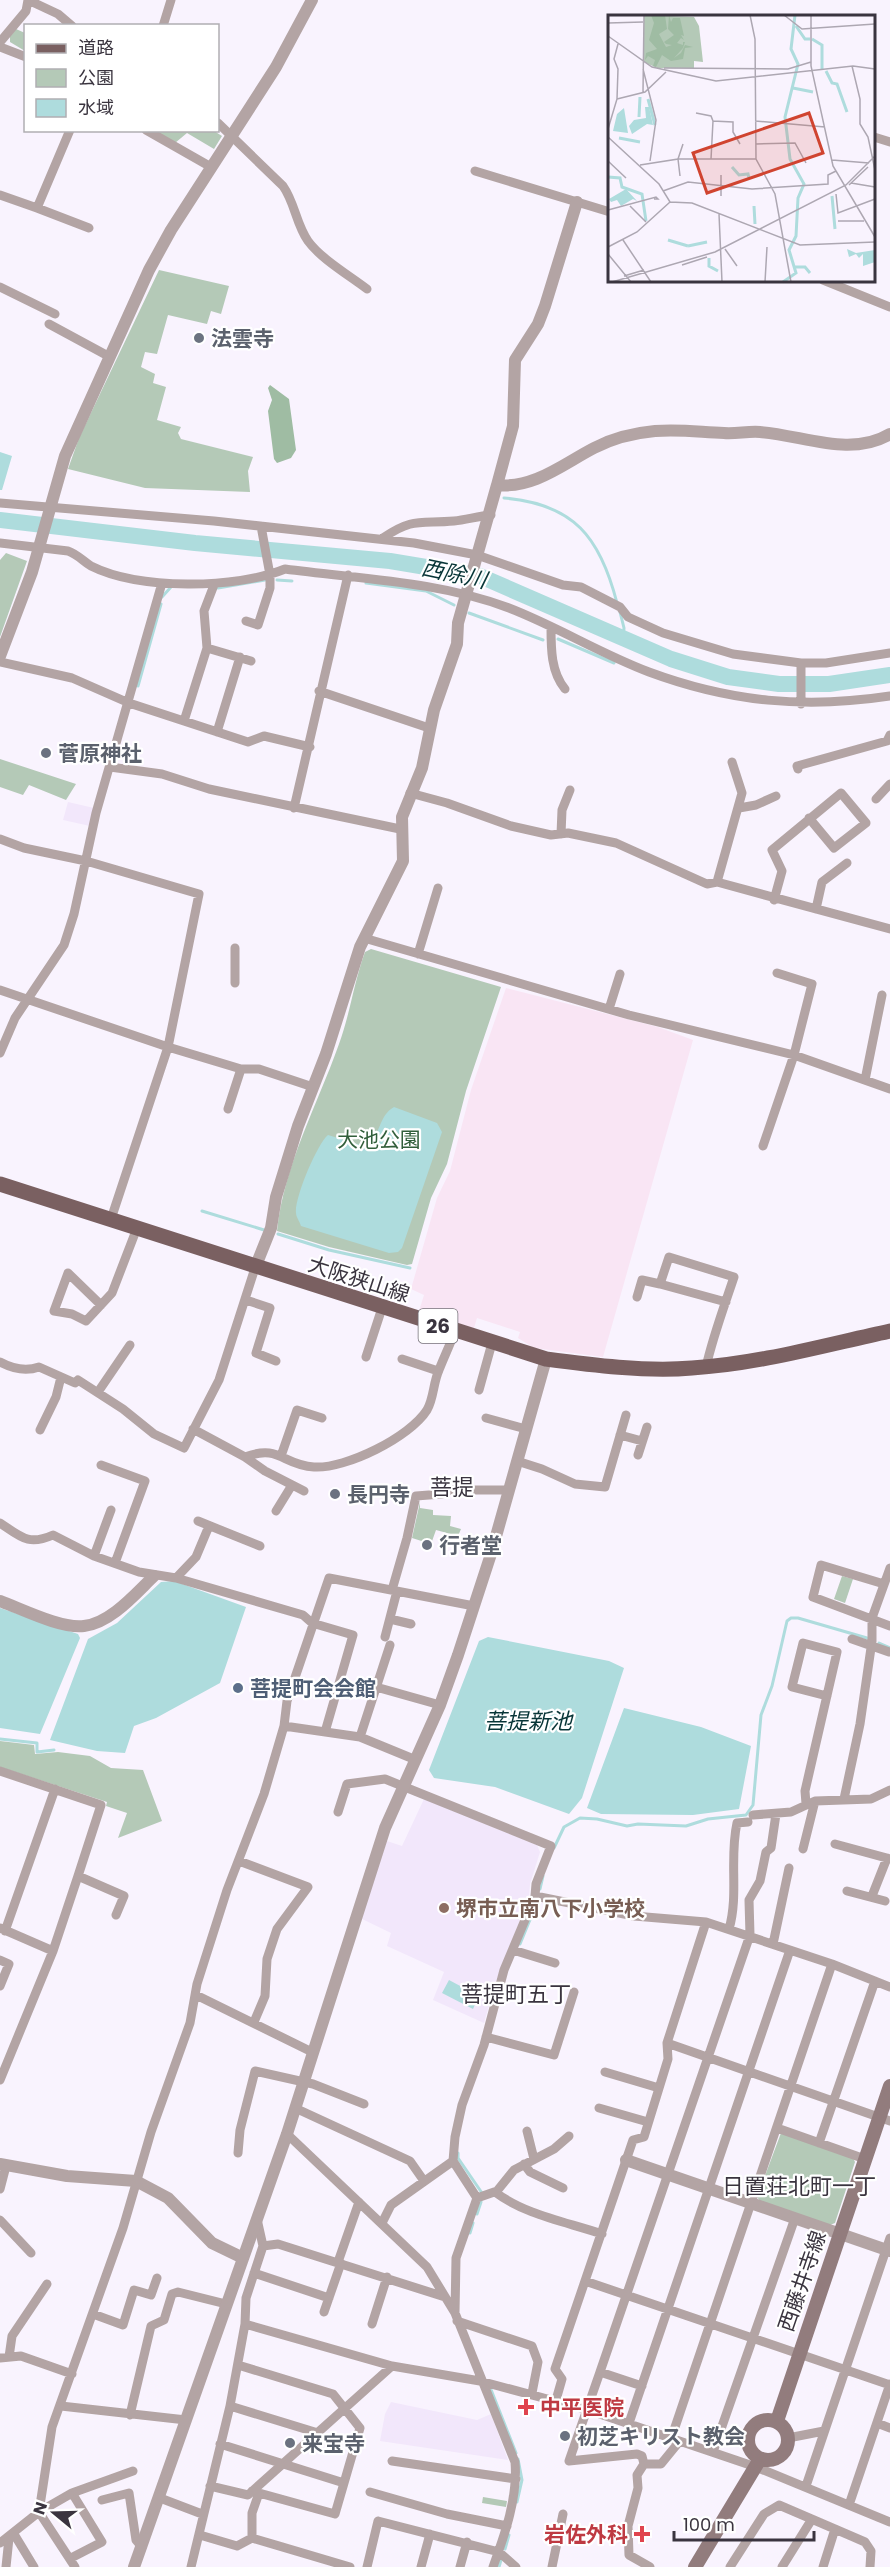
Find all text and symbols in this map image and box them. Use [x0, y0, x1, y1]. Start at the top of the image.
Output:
inset map [608, 15, 875, 282]
legend [24, 24, 219, 132]
text: 道路 [78, 35, 114, 60]
text: 公園 [78, 65, 114, 90]
text: 水域 [78, 95, 114, 120]
place label: 法雲寺 [211, 324, 274, 353]
marker: 法雲寺 [192, 331, 206, 345]
water label: 西除川 [418, 552, 491, 596]
place label: 菅原神社 [58, 739, 142, 768]
marker: 菅原神社 [39, 746, 53, 760]
park label: 大池公園 [337, 1125, 421, 1154]
street label: 大阪狭山線 [305, 1249, 413, 1309]
road number: 26 [418, 1309, 458, 1343]
district label: 菩提 [430, 1472, 474, 1503]
place label: 長円寺 [347, 1480, 410, 1509]
marker: 長円寺 [328, 1487, 342, 1501]
place label: 行者堂 [439, 1531, 502, 1560]
marker: 行者堂 [420, 1538, 434, 1552]
place label: 菩提町会会館 [250, 1674, 376, 1703]
marker: 菩提町会会館 [231, 1681, 245, 1695]
water label: 菩提新池 [484, 1706, 574, 1737]
place label: 堺市立南八下小学校 [456, 1894, 645, 1923]
marker: 堺市立南八下小学校 [437, 1901, 451, 1915]
district label: 菩提町五丁 [461, 1979, 571, 2010]
district label: 日置荘北町一丁 [722, 2171, 876, 2202]
street label: 西藤井寺線 [771, 2227, 833, 2335]
place label: 中平医院 [540, 2393, 624, 2422]
marker: 中平医院 [517, 2398, 535, 2416]
place label: 初芝キリスト教会 [577, 2422, 745, 2451]
place label: 来宝寺 [302, 2429, 365, 2458]
marker: 初芝キリスト教会 [558, 2429, 572, 2443]
marker: 来宝寺 [283, 2436, 297, 2450]
north arrow [24, 2483, 84, 2543]
text: N [27, 2499, 53, 2518]
scale bar [674, 2504, 814, 2542]
text: 100 m [683, 2512, 735, 2537]
place label: 岩佐外科 [544, 2520, 628, 2549]
marker: 岩佐外科 [633, 2525, 651, 2543]

